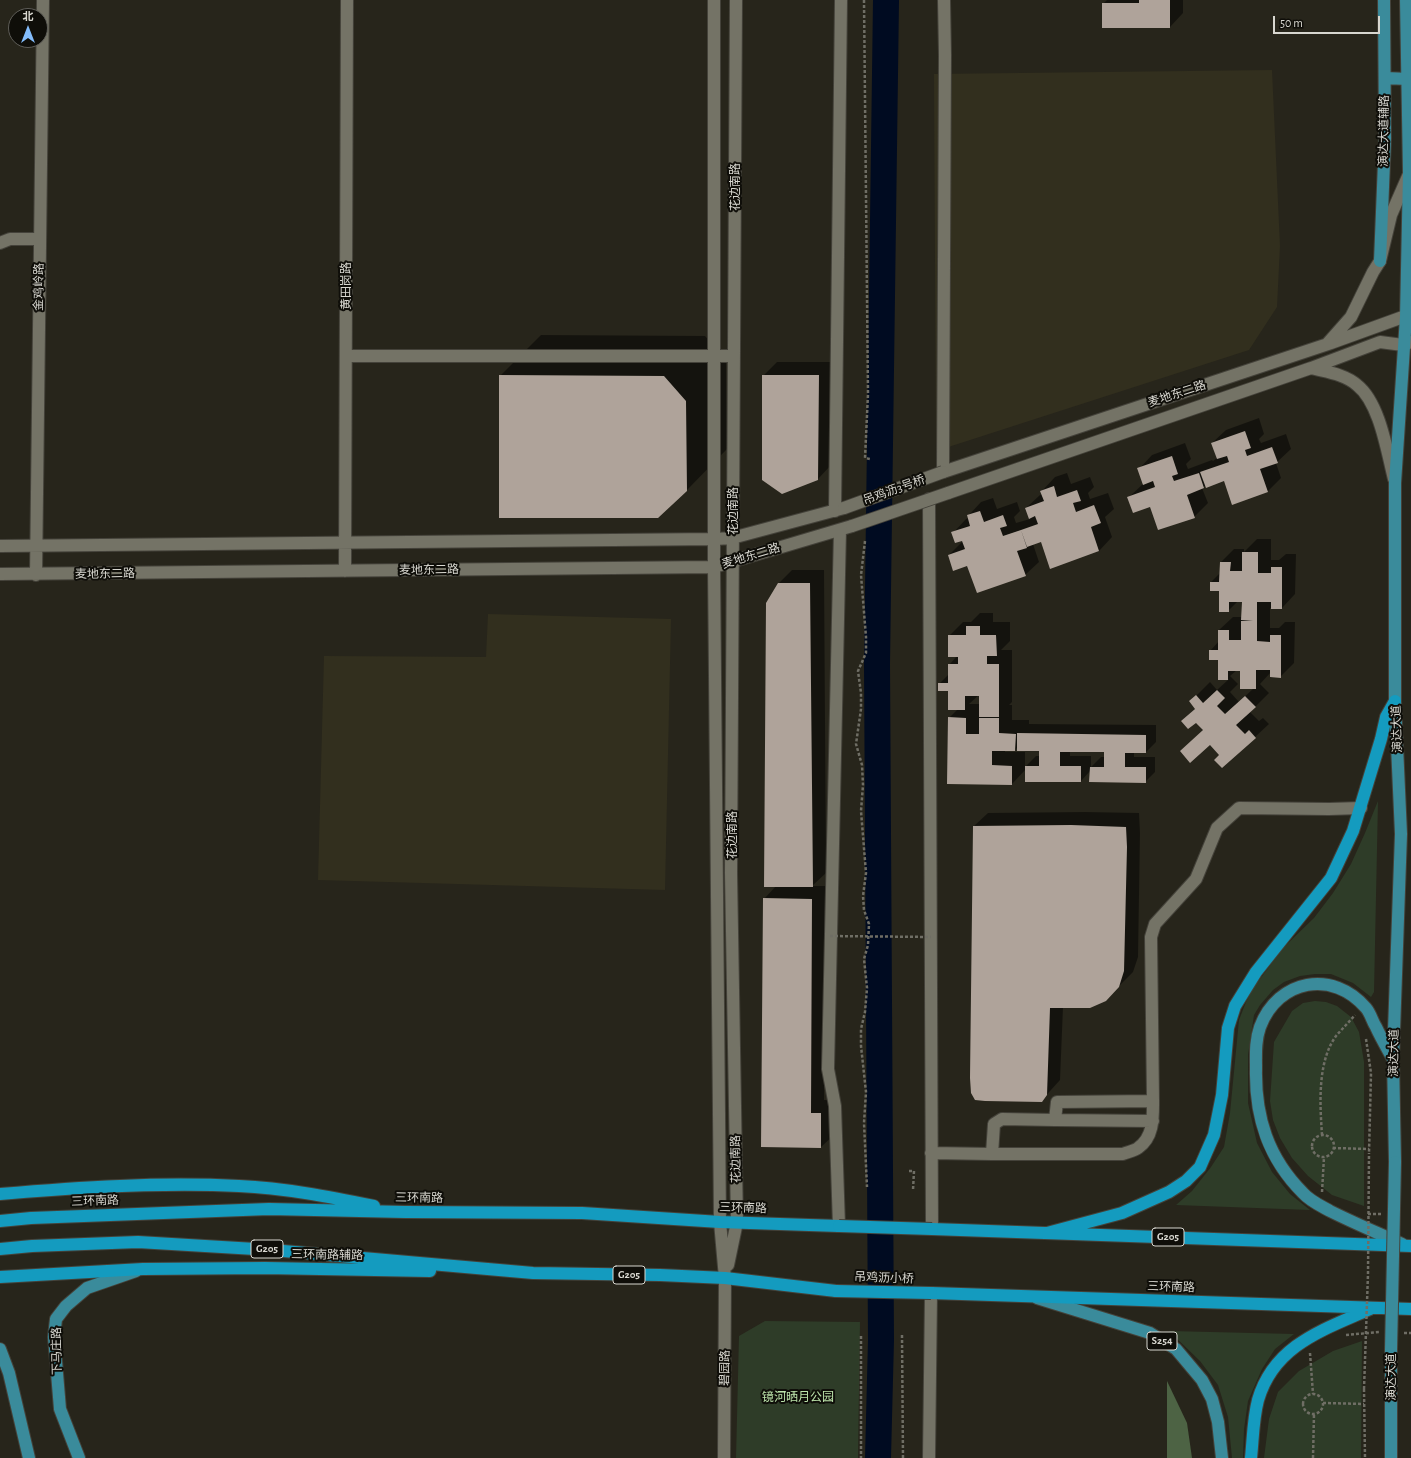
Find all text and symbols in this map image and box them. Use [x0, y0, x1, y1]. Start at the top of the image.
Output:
north arrow [8, 8, 48, 48]
scale bar [1275, 8, 1382, 34]
text: 北 [23, 11, 34, 22]
text: 50 m [1280, 17, 1303, 29]
street label: 演达大道辅路 [1376, 95, 1392, 167]
street label: 花边南路 [728, 163, 742, 211]
street label: 黄田岗路 [339, 262, 353, 310]
street label: 金鸡岭路 [31, 263, 47, 311]
street label: 麦地东二路 [1146, 378, 1208, 410]
street label: 吊鸡沥3号桥 [861, 472, 927, 508]
street label: 花边南路 [726, 487, 740, 535]
street label: 麦地东二路 [720, 540, 782, 572]
street label: 麦地东二路 [399, 562, 459, 578]
street label: 麦地东二路 [75, 566, 135, 582]
street label: 演达大道 [1389, 705, 1405, 753]
street label: 花边南路 [725, 811, 739, 859]
street label: 演达大道 [1386, 1029, 1402, 1077]
street label: 花边南路 [728, 1135, 744, 1183]
street label: 三环南路 [395, 1190, 443, 1206]
street label: 三环南路 [71, 1193, 119, 1209]
street label: 三环南路 [719, 1200, 767, 1216]
road number: G205 [1152, 1228, 1184, 1246]
road number: G205 [251, 1240, 283, 1258]
street label: 三环南路辅路 [291, 1247, 363, 1263]
road number: G205 [613, 1266, 645, 1284]
street label: 吊鸡沥小桥 [854, 1270, 914, 1286]
street label: 三环南路 [1147, 1279, 1195, 1295]
street label: 下马庄路 [49, 1327, 65, 1375]
road number: S254 [1147, 1332, 1177, 1350]
street label: 碧园路 [717, 1350, 733, 1386]
street label: 演达大道 [1384, 1353, 1398, 1401]
park label: 镜河晒月公园 [762, 1390, 834, 1404]

